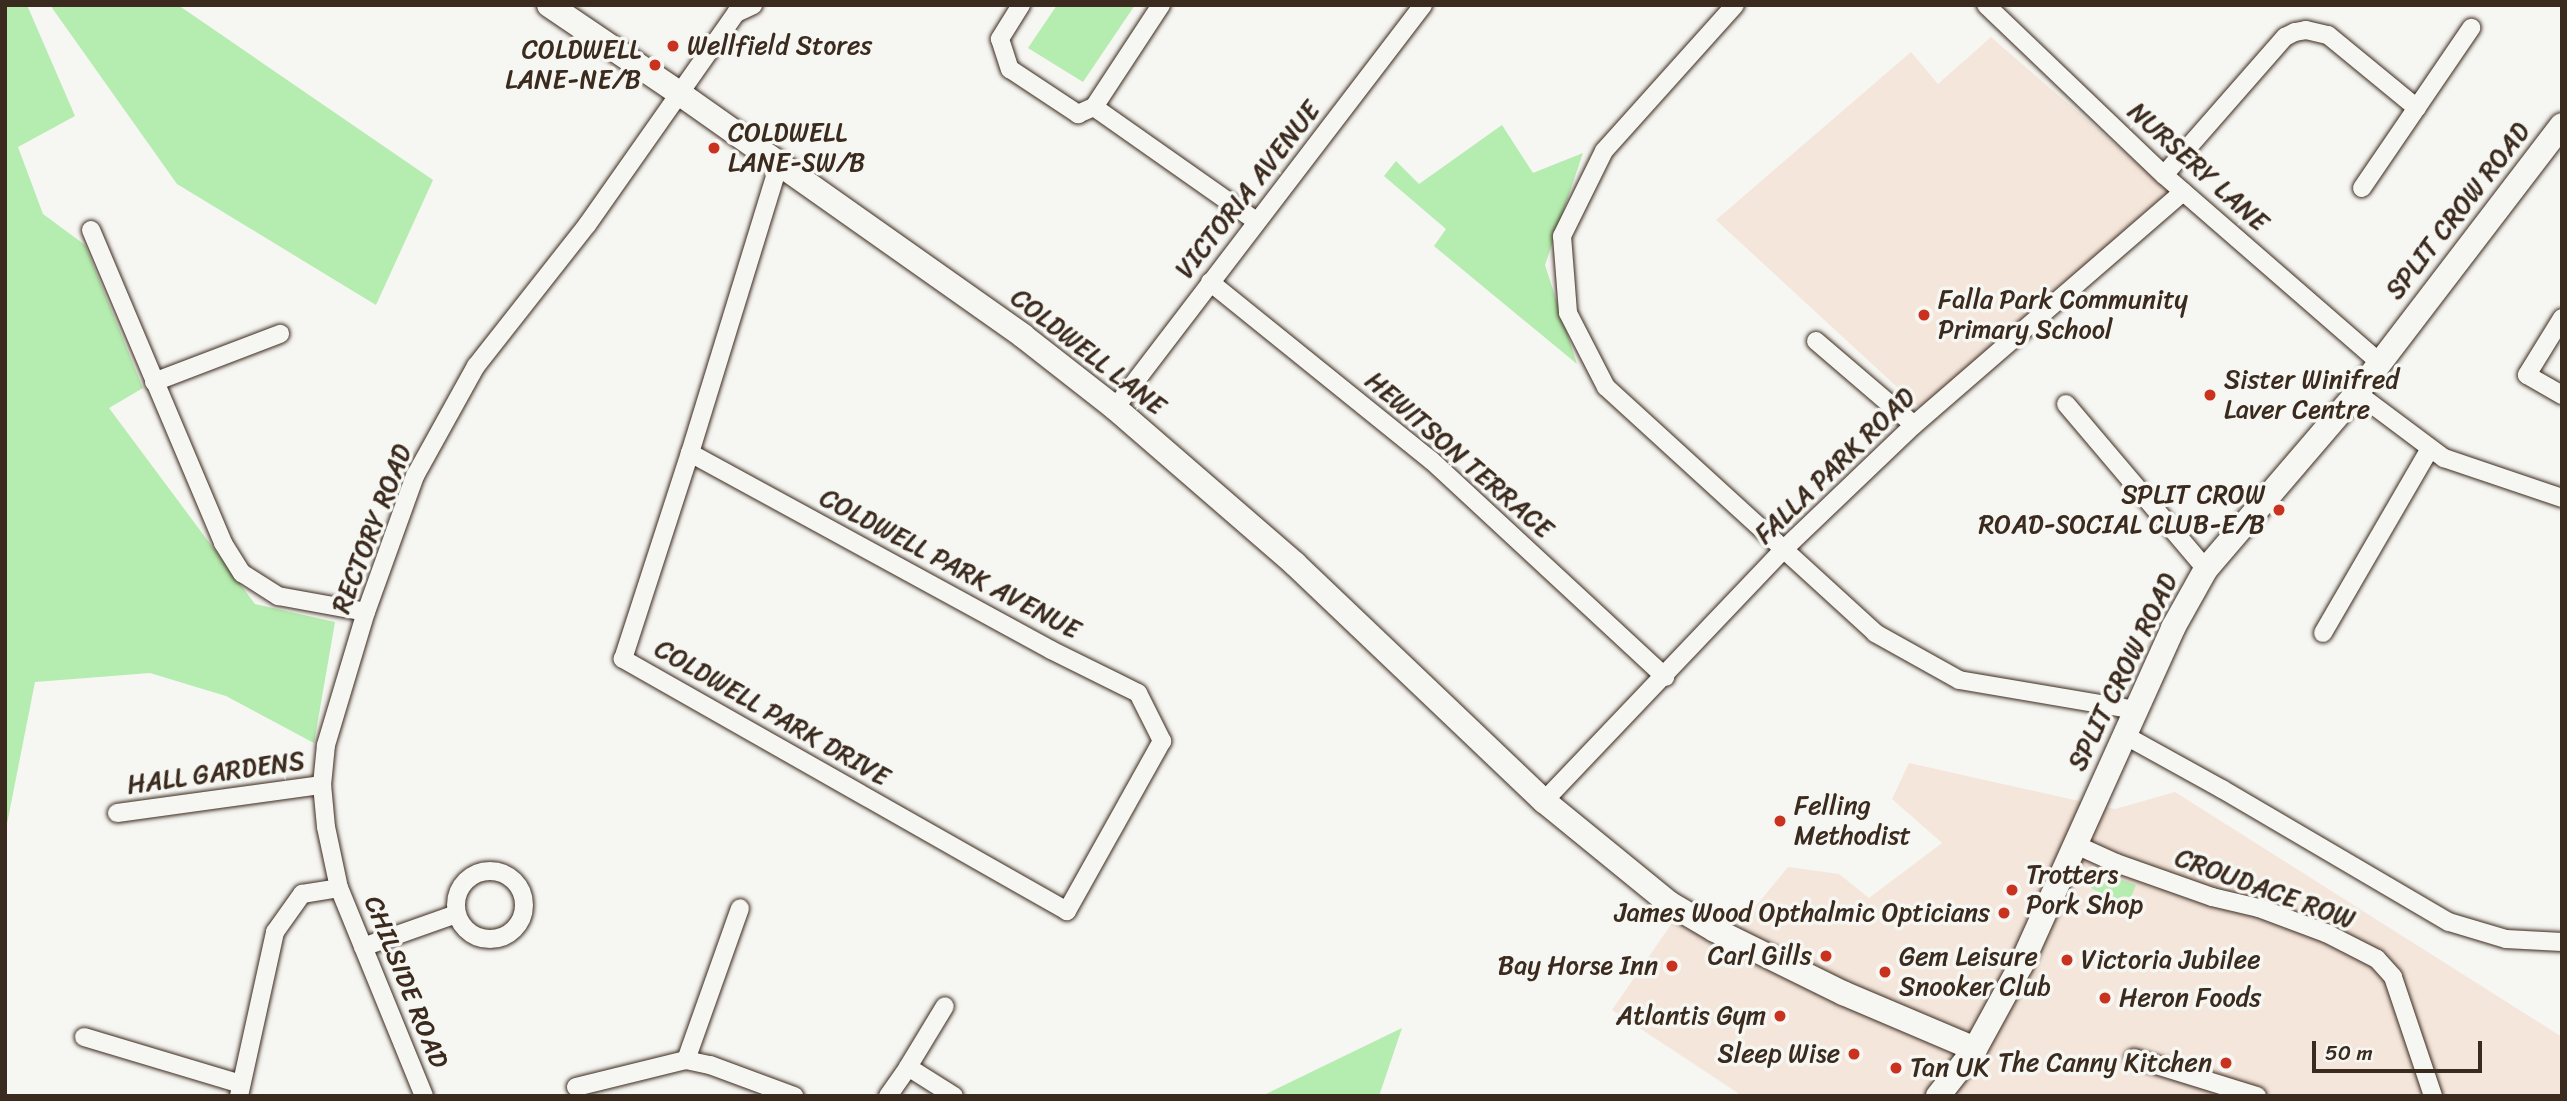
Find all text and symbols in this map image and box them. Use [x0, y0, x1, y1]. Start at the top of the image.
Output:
place label: Wellfield Stores [687, 30, 871, 62]
place label: COLDWELL LANE-NE/B [505, 34, 641, 96]
marker: Wellfield Stores [665, 38, 681, 54]
marker: COLDWELL LANE-NE/B [647, 57, 663, 73]
street label: VICTORIA AVENUE [1169, 96, 1327, 284]
street label: NURSERY LANE [2121, 96, 2275, 238]
street label: SPLIT CROW ROAD [2379, 116, 2537, 306]
place label: COLDWELL LANE-SW/B [728, 117, 865, 178]
marker: COLDWELL LANE-SW/B [706, 140, 722, 156]
street label: COLDWELL LANE [1004, 282, 1172, 422]
place label: Falla Park Community Primary School [1938, 284, 2189, 346]
marker: Falla Park Community Primary School [1916, 307, 1932, 323]
street label: HEWITSON TERRACE [1358, 364, 1560, 546]
place label: Sister Winifred Laver Centre [2224, 364, 2398, 426]
street label: FALLA PARK ROAD [1748, 382, 1922, 550]
marker: Sister Winifred Laver Centre [2202, 387, 2218, 403]
street label: RECTORY ROAD [326, 440, 418, 618]
place label: SPLIT CROW ROAD-SOCIAL CLUB-E/B [1977, 479, 2265, 540]
street label: COLDWELL PARK AVENUE [814, 482, 1086, 646]
marker: SPLIT CROW ROAD-SOCIAL CLUB-E/B [2271, 502, 2287, 518]
street label: SPLIT CROW ROAD [2062, 568, 2184, 776]
street label: COLDWELL PARK DRIVE [649, 633, 895, 793]
street label: HALL GARDENS [125, 745, 307, 801]
place label: Felling Methodist [1794, 790, 1911, 852]
marker: Felling Methodist [1772, 813, 1788, 829]
street label: CROUDACE ROW [2171, 842, 2359, 936]
place label: Trotters Pork Shop [2026, 859, 2143, 920]
marker: Trotters Pork Shop [2004, 882, 2020, 898]
street label: CHILSIDE ROAD [357, 891, 455, 1073]
place label: James Wood Opthalmic Opticians [1615, 897, 1990, 929]
marker: James Wood Opthalmic Opticians [1996, 905, 2012, 921]
place label: Carl Gills [1709, 940, 1812, 972]
place label: Gem Leisure Snooker Club [1899, 941, 2051, 1002]
place label: Victoria Jubilee [2081, 944, 2260, 976]
marker: Carl Gills [1818, 948, 1834, 964]
place label: Bay Horse Inn [1496, 950, 1658, 982]
marker: Victoria Jubilee [2059, 952, 2075, 968]
marker: Bay Horse Inn [1664, 958, 1680, 974]
marker: Gem Leisure Snooker Club [1877, 964, 1893, 980]
place label: Heron Foods [2119, 982, 2262, 1014]
marker: Heron Foods [2097, 990, 2113, 1006]
place label: Atlantis Gym [1616, 1000, 1766, 1032]
marker: Atlantis Gym [1772, 1008, 1788, 1024]
scale bar [2315, 1028, 2485, 1072]
text: 50 m [2325, 1034, 2373, 1072]
place label: Sleep Wise [1717, 1038, 1840, 1070]
marker: Sleep Wise [1846, 1046, 1862, 1062]
place label: The Canny Kitchen [1998, 1047, 2212, 1079]
place label: Tan UK [1910, 1052, 1989, 1084]
marker: The Canny Kitchen [2218, 1055, 2234, 1071]
marker: Tan UK [1888, 1060, 1904, 1076]

